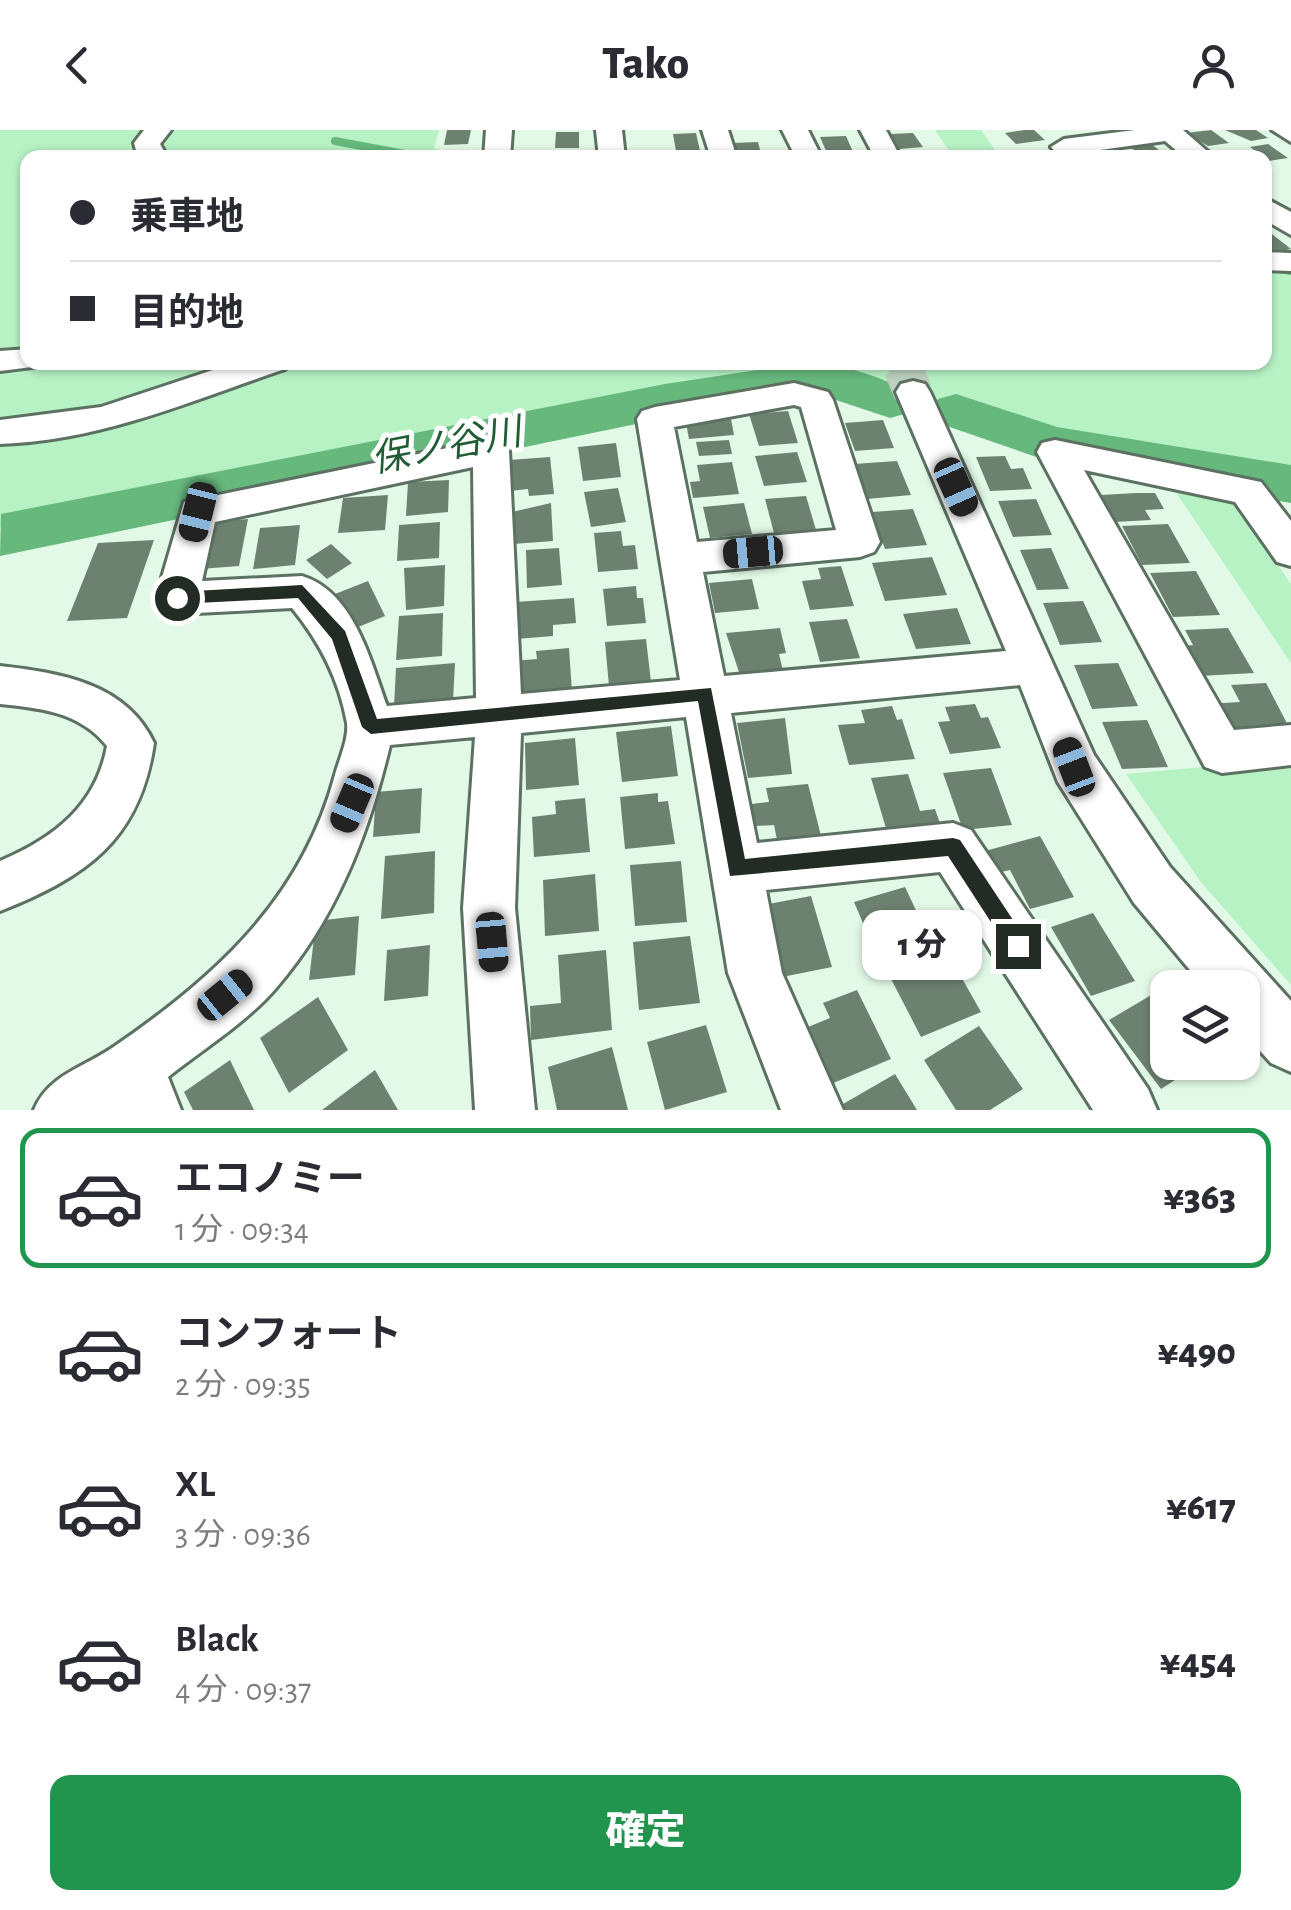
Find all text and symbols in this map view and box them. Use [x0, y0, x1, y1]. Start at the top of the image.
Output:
icon: back [50, 38, 105, 93]
icon: person [1186, 38, 1241, 93]
text: Tako [602, 42, 689, 87]
text: 乗車地 [130, 199, 244, 237]
text: 目的地 [130, 295, 244, 333]
water label: 保ノ谷川 [368, 411, 529, 480]
car [930, 453, 982, 521]
car [176, 479, 220, 545]
car [722, 534, 784, 570]
route start [155, 576, 200, 621]
car [1049, 734, 1099, 800]
car [326, 770, 378, 836]
car [474, 911, 510, 973]
callout: 1 分 [863, 911, 983, 981]
route end [996, 924, 1041, 969]
text: 1 分 [898, 929, 946, 961]
car [192, 964, 258, 1026]
map controls [1150, 970, 1260, 1080]
button: layers [1150, 970, 1260, 1080]
icon: car [55, 1153, 145, 1243]
text: エコノミー [175, 1161, 365, 1199]
text: ¥363 [1163, 1179, 1236, 1217]
text: 1 分 · 09:34 [175, 1214, 309, 1246]
icon: car [55, 1308, 145, 1398]
text: コンフォート [175, 1316, 402, 1354]
text: ¥490 [1157, 1334, 1236, 1372]
text: 2 分 · 09:35 [175, 1369, 311, 1401]
icon: car [55, 1463, 145, 1553]
text: XL [175, 1466, 215, 1504]
text: ¥617 [1166, 1489, 1236, 1527]
text: 3 分 · 09:36 [175, 1519, 311, 1551]
icon: car [55, 1618, 145, 1708]
text: Black [175, 1621, 259, 1659]
text: ¥454 [1159, 1644, 1236, 1682]
text: 4 分 · 09:37 [175, 1674, 311, 1706]
button: 確定 [50, 1775, 1241, 1890]

